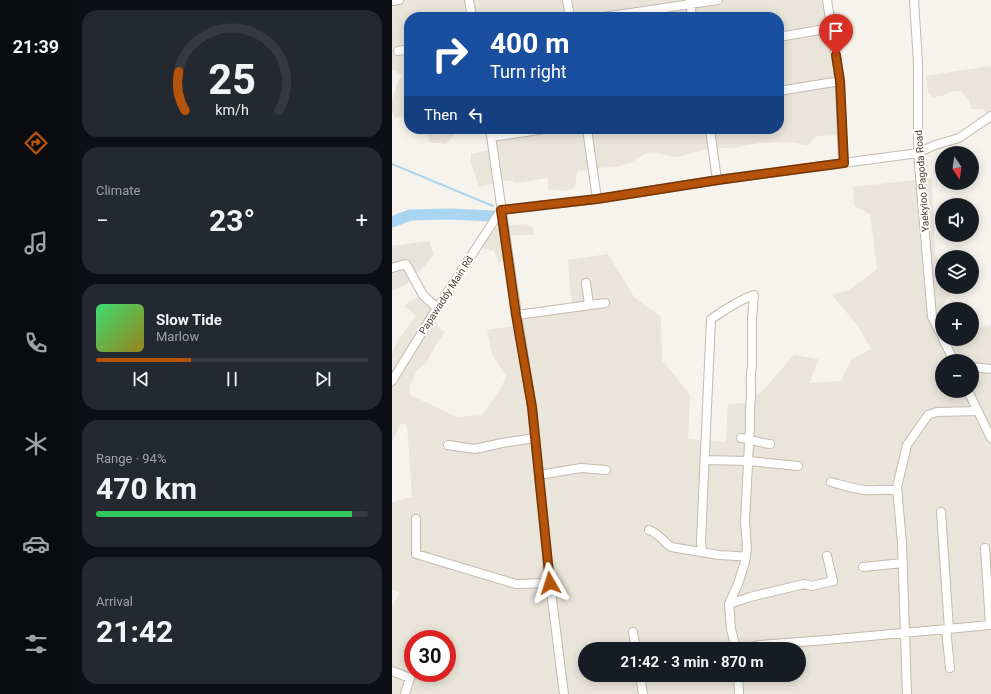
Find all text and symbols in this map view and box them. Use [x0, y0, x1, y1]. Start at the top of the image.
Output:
pin [819, 14, 853, 55]
icon: arrive [825, 20, 847, 42]
text: 400 m [490, 27, 569, 60]
icon: right [424, 28, 476, 80]
text: 21:39 [13, 36, 59, 57]
text: 25 [208, 55, 256, 104]
text: Turn right [490, 61, 567, 82]
text: km/h [215, 102, 249, 118]
icon: left [465, 104, 487, 126]
text: Then [424, 106, 457, 124]
icon: directions [22, 129, 50, 157]
street label: Yaekyioo Pagoda Road [913, 130, 931, 232]
north arrow [935, 146, 979, 190]
map controls [935, 146, 979, 398]
text: Climate [96, 183, 140, 198]
button: sound [935, 198, 979, 242]
text: 23° [209, 203, 255, 238]
text: − [96, 208, 109, 233]
text: + [356, 208, 368, 233]
icon: music [22, 229, 50, 257]
button: layers [935, 250, 979, 294]
street label: Papawaddy Main Rd [417, 254, 475, 336]
button: + [935, 302, 979, 346]
text: Slow Tide [156, 311, 222, 329]
icon: phone [22, 329, 50, 357]
text: Marlow [156, 329, 199, 344]
button: − [935, 354, 979, 398]
icon: previous [130, 368, 152, 390]
icon: pause [221, 368, 243, 390]
icon: next [312, 368, 334, 390]
icon: climate [22, 430, 50, 458]
text: Range · 94% [96, 451, 166, 466]
text: 470 km [96, 471, 197, 506]
icon: car [22, 530, 50, 558]
position arrow [529, 562, 571, 604]
text: Arrival [96, 594, 133, 609]
text: 21:42 [96, 614, 173, 649]
icon: filters [22, 630, 50, 658]
speed limit sign: 30 [404, 630, 456, 682]
text: 21:42 · 3 min · 870 m [621, 653, 763, 671]

